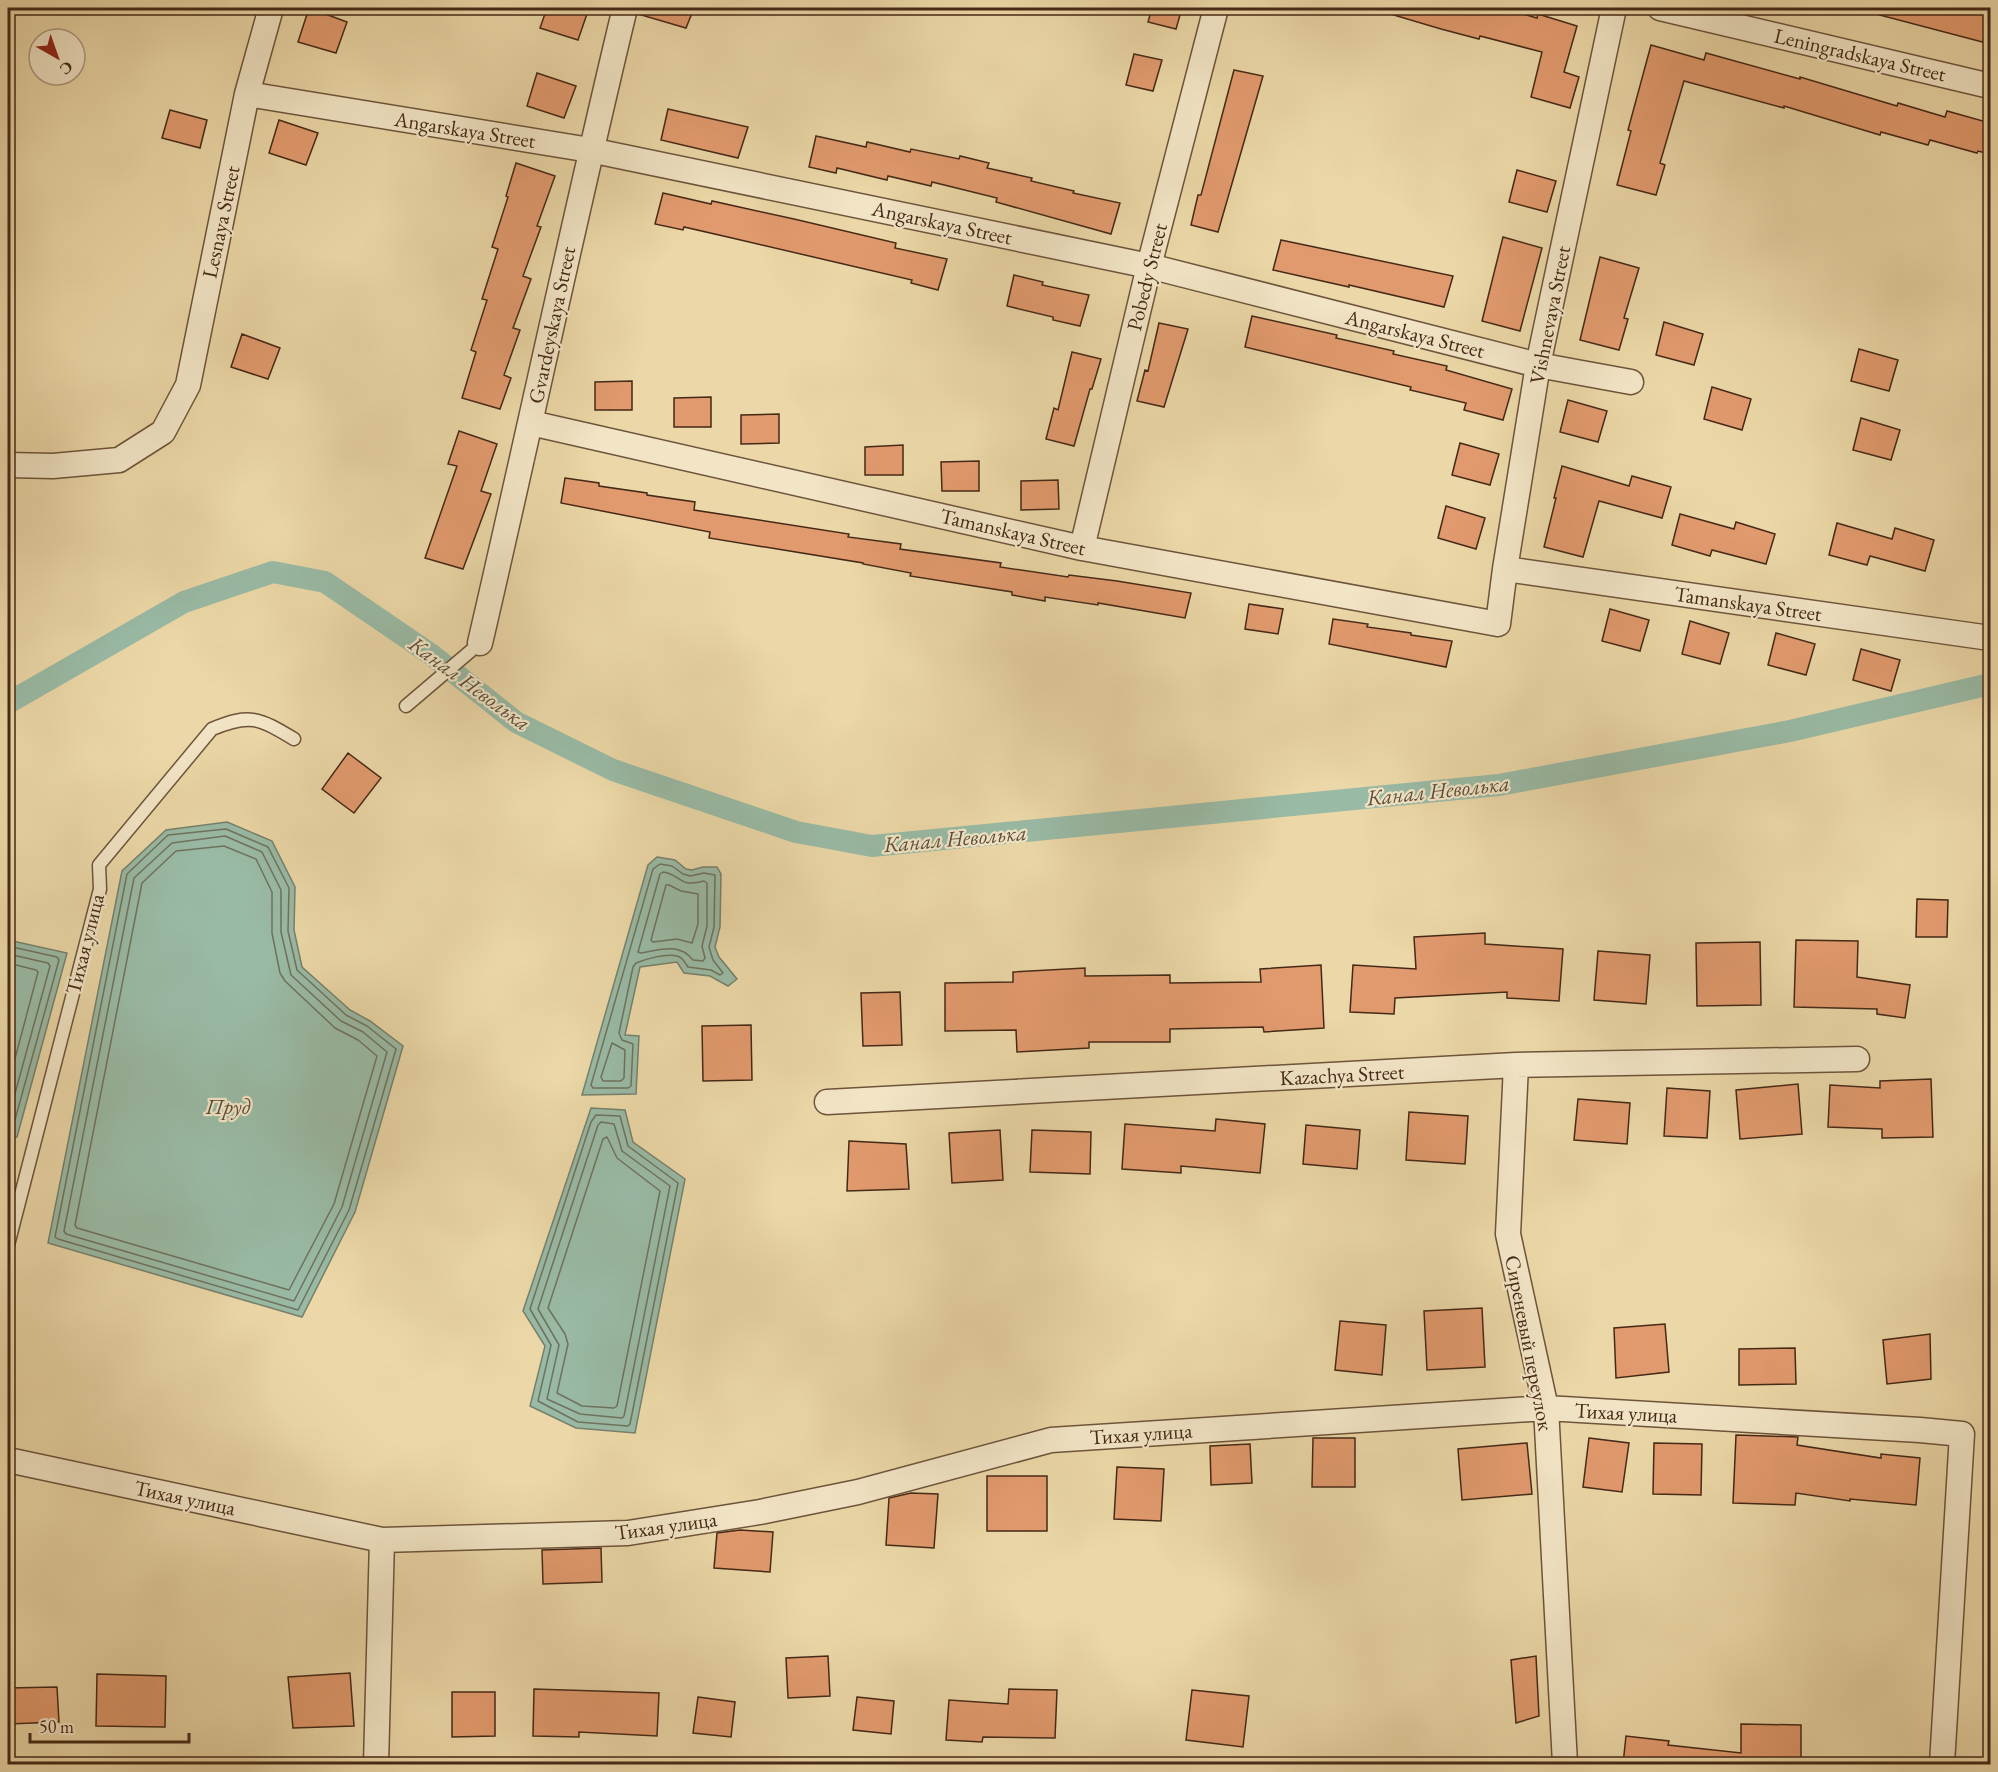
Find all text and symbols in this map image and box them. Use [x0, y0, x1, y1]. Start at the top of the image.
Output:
street label: Leningradskaya Street [1772, 22, 1949, 87]
north arrow [27, 27, 87, 87]
text: С [55, 56, 77, 80]
street label: Angarskaya Street [392, 105, 538, 154]
street label: Lesnaya Street [195, 163, 246, 281]
street label: Angarskaya Street [869, 194, 1015, 251]
street label: Pobedy Street [1120, 220, 1173, 333]
street label: Gvardeyskaya Street [522, 243, 581, 406]
street label: Vishnevaya Street [1523, 243, 1576, 386]
street label: Angarskaya Street [1342, 303, 1488, 364]
street label: Tamanskaya Street [938, 502, 1089, 561]
street label: Tamanskaya Street [1673, 580, 1824, 627]
water label: Канал Неволька [402, 629, 536, 737]
water label: Канал Неволька [1364, 769, 1511, 813]
water label: Канал Неволька [881, 818, 1028, 859]
street label: Тихая улица [59, 890, 110, 997]
street label: Kazachya Street [1279, 1058, 1405, 1091]
water label: Пруд [204, 1092, 251, 1121]
street label: Сиреневый переулок [1499, 1253, 1560, 1433]
street label: Тихая улица [1574, 1396, 1679, 1429]
street label: Тихая улица [1089, 1416, 1194, 1451]
street label: Тихая улица [132, 1474, 239, 1522]
street label: Тихая улица [613, 1505, 719, 1546]
scale bar [30, 1706, 189, 1744]
text: 50 m [39, 1715, 74, 1738]

